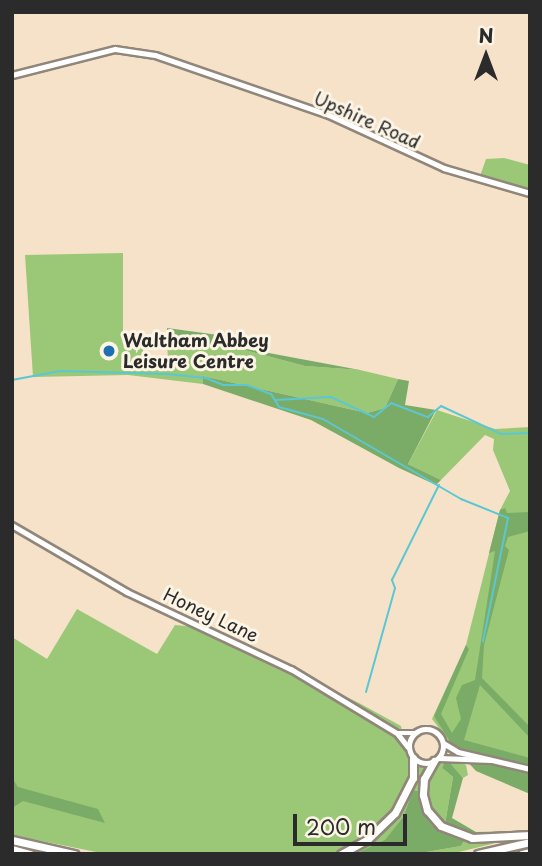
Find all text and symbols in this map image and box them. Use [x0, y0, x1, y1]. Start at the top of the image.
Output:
north arrow [451, 21, 521, 91]
text: N [478, 21, 494, 49]
street label: Upshire Road [310, 87, 424, 153]
place label: Waltham Abbey Leisure Centre [123, 330, 269, 372]
marker: Waltham Abbey Leisure Centre [101, 343, 117, 359]
street label: Honey Lane [160, 583, 262, 647]
scale bar [297, 800, 411, 844]
text: 200 m [306, 810, 376, 842]

